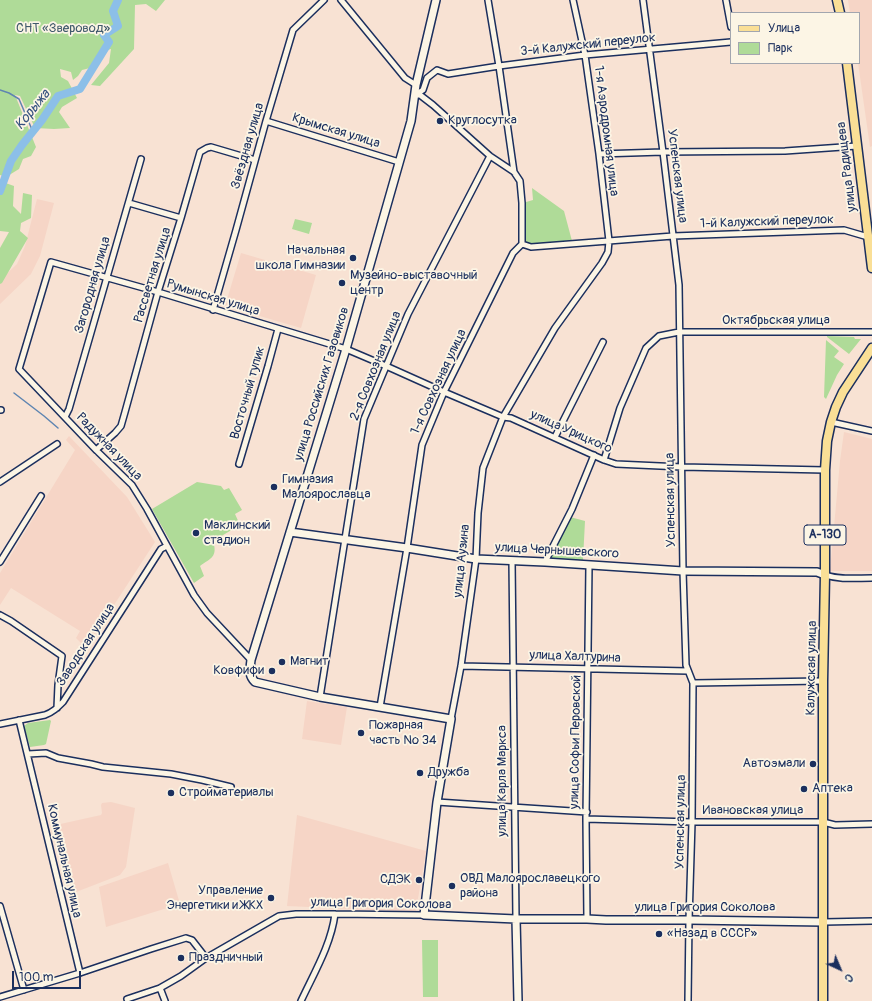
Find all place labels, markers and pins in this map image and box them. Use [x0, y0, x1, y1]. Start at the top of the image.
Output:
place label: Круглосутка [448, 113, 517, 129]
marker: Круглосутка [435, 116, 445, 126]
place label: Начальная школа Гимназии [255, 243, 345, 274]
marker: Начальная школа Гимназии [348, 253, 358, 263]
place label: Музейно-выставочный центр [350, 268, 478, 299]
marker: Музейно-выставочный центр [337, 278, 347, 288]
place label: Гимназия Малоярославца [282, 472, 371, 503]
marker: Гимназия Малоярославца [269, 482, 279, 492]
place label: Маклинский стадион [204, 518, 271, 549]
marker: Маклинский стадион [191, 528, 201, 538]
place label: Магнит [290, 654, 329, 670]
marker: Магнит [277, 657, 287, 667]
place label: Ковфифи [213, 663, 264, 679]
marker: Ковфифи [267, 666, 277, 676]
place label: Пожарная часть № 34 [369, 718, 437, 749]
marker: Пожарная часть № 34 [356, 728, 366, 738]
place label: Автоэмали [742, 756, 805, 772]
marker: Автоэмали [808, 759, 818, 769]
place label: Дружба [428, 765, 469, 781]
marker: Дружба [415, 768, 425, 778]
place label: Аптека [812, 781, 853, 797]
marker: Аптека [799, 784, 809, 794]
place label: Стройматериалы [179, 785, 274, 801]
marker: Стройматериалы [166, 788, 176, 798]
place label: ОВД Малоярославецкого района [460, 871, 600, 902]
place label: СДЭК [380, 872, 411, 888]
marker: СДЭК [414, 875, 424, 885]
marker: ОВД Малоярославецкого района [447, 881, 457, 891]
place label: Управление Энергетики и ЖКХ [167, 883, 263, 914]
marker: Управление Энергетики и ЖКХ [266, 893, 276, 903]
place label: «Назад в СССР» [667, 926, 757, 942]
marker: «Назад в СССР» [654, 929, 664, 939]
place label: Праздничный [189, 950, 263, 966]
marker: Праздничный [176, 953, 186, 963]

